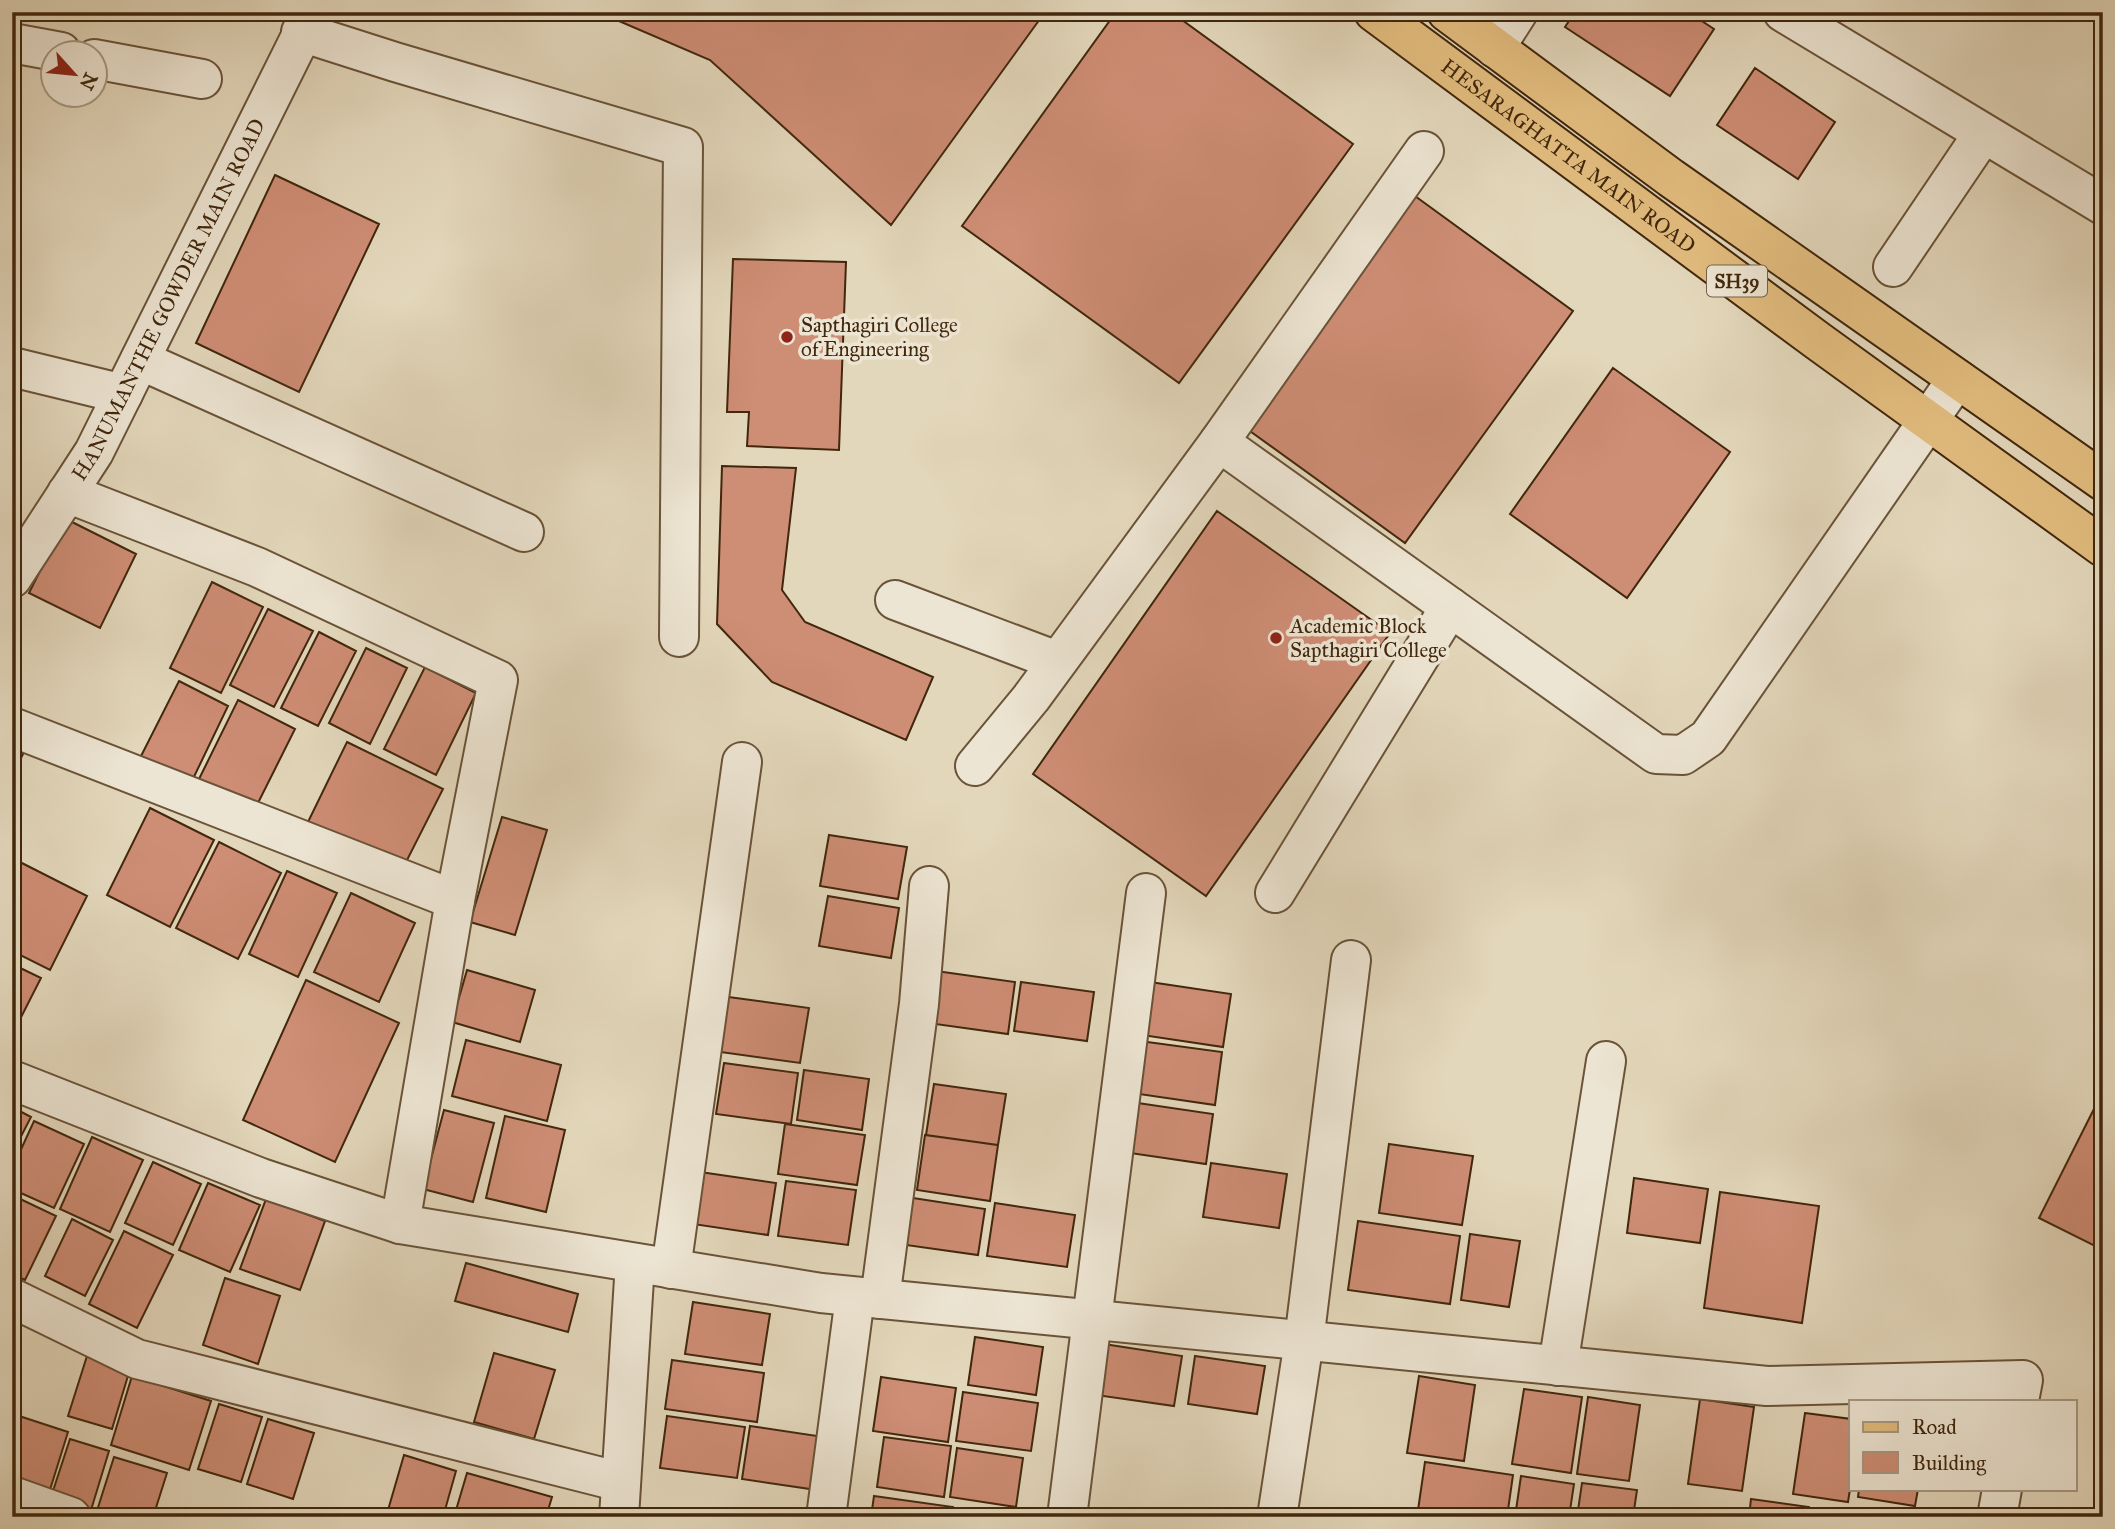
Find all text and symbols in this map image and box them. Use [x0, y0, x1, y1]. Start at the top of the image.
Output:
north arrow [38, 38, 108, 108]
street label: HESARAGHATTA MAIN ROAD [1436, 53, 1701, 259]
text: N [75, 69, 103, 94]
street label: HANUMANTHE GOWDER MAIN ROAD [66, 114, 271, 485]
road number: SH39 [1707, 266, 1767, 296]
place label: Sapthagiri College of Engineering [801, 312, 958, 362]
marker: Sapthagiri College of Engineering [779, 329, 795, 345]
place label: Academic Block Sapthagiri College [1289, 613, 1447, 663]
marker: Academic Block Sapthagiri College [1268, 630, 1284, 646]
legend [1849, 1400, 2076, 1490]
text: Road [1912, 1414, 1957, 1440]
text: Building [1912, 1450, 1986, 1476]

